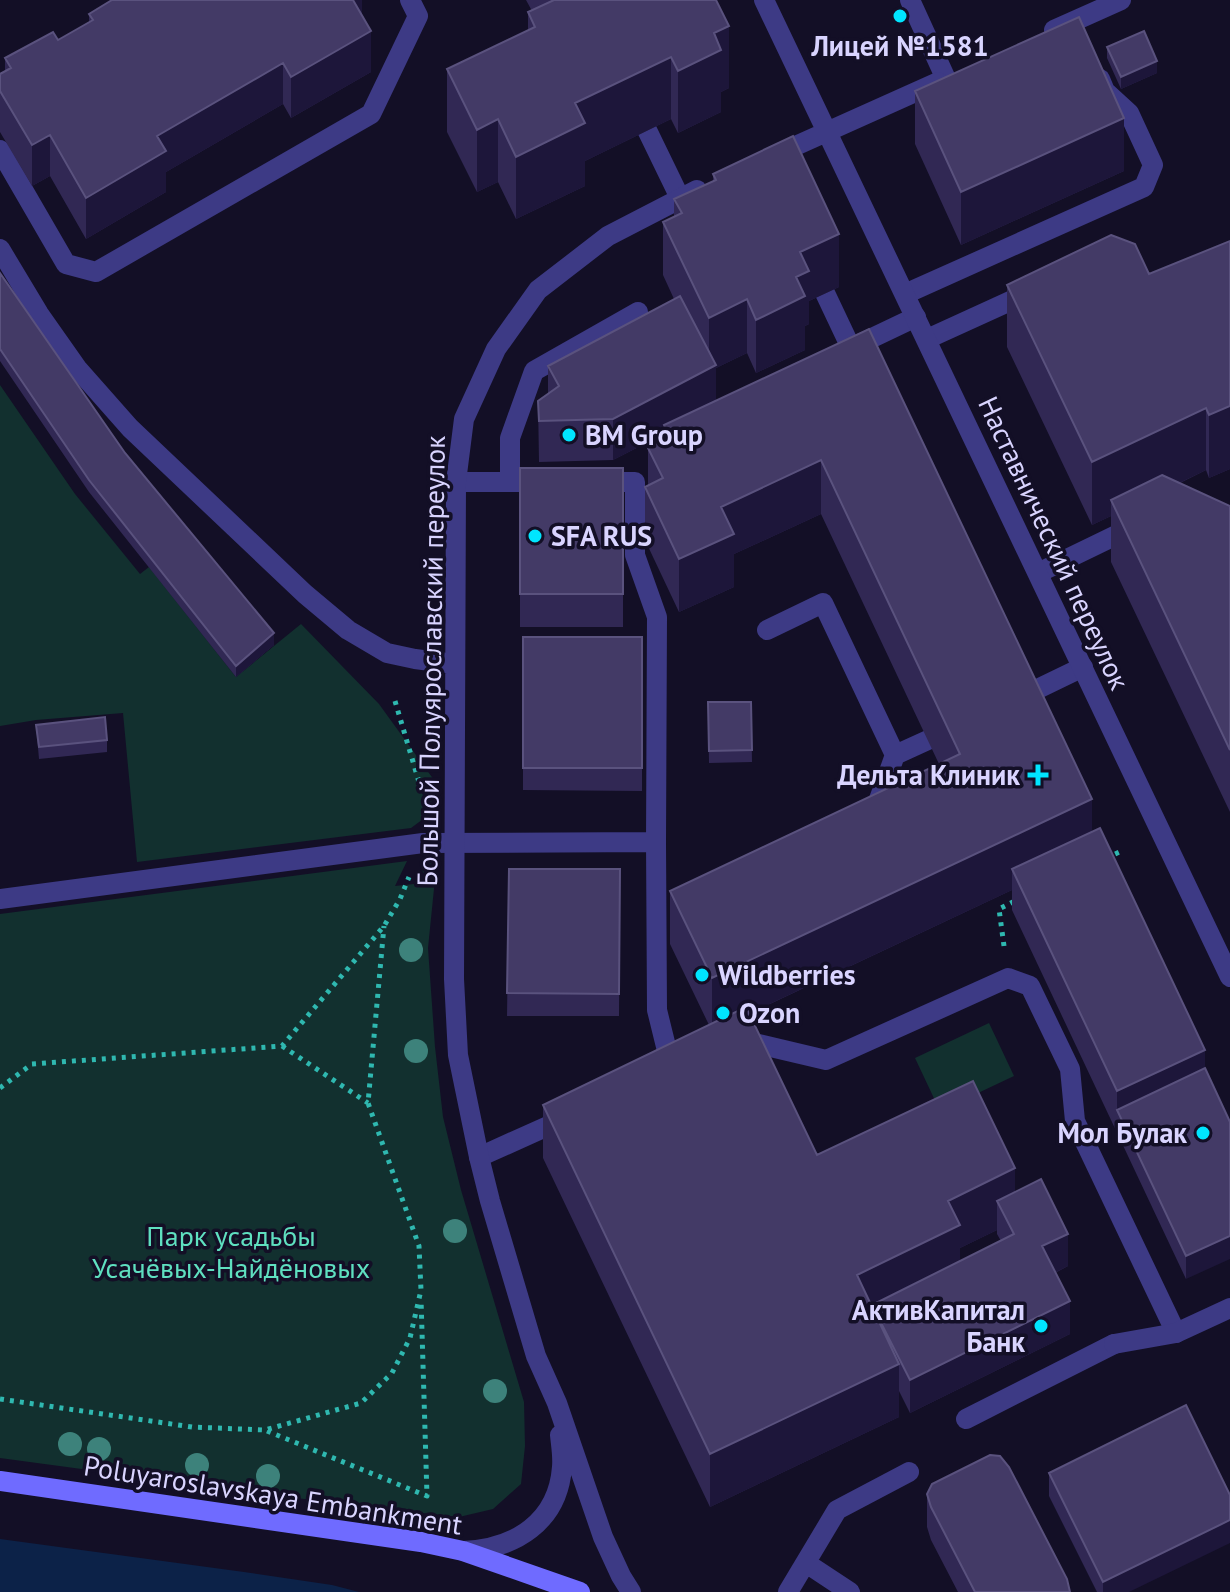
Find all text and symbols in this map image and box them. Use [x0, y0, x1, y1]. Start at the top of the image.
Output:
marker: Лицей №1581 [891, 7, 909, 25]
place label: Лицей №1581 [810, 27, 989, 64]
street label: Наставнический переулок [970, 390, 1139, 696]
place label: BM Group [585, 416, 703, 453]
marker: BM Group [560, 426, 578, 444]
street label: Большой Полуярославский переулок [408, 434, 453, 887]
place label: SFA RUS [551, 517, 652, 554]
marker: SFA RUS [526, 527, 544, 545]
place label: Дельта Клиник [837, 756, 1020, 793]
marker: Дельта Клиник [1027, 764, 1049, 786]
place label: Wildberries [718, 956, 856, 993]
marker: Wildberries [693, 966, 711, 984]
place label: Ozon [739, 994, 800, 1031]
marker: Ozon [714, 1004, 732, 1022]
place label: Мол Булак [1057, 1114, 1187, 1151]
marker: Мол Булак [1194, 1124, 1212, 1142]
park label: Парк усадьбы Усачёвых-Найдёновых [92, 1217, 370, 1286]
place label: АктивКапитал Банк [852, 1291, 1025, 1360]
marker: АктивКапитал Банк [1032, 1317, 1050, 1335]
street label: Poluyaroslavskaya Embankment [81, 1446, 465, 1543]

